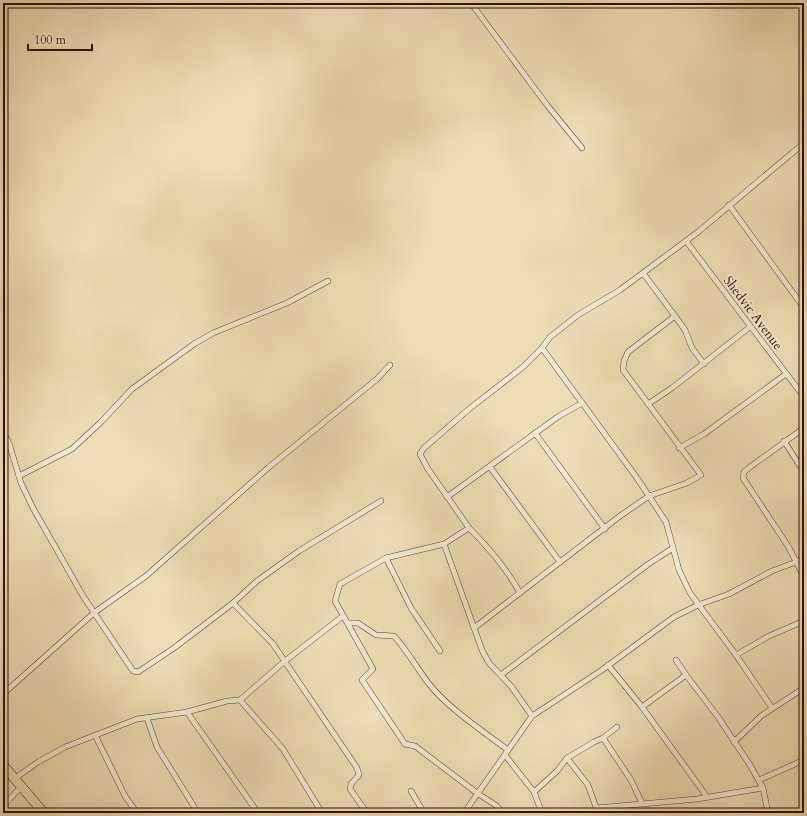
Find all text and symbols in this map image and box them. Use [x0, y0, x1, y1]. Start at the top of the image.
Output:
scale bar [28, 26, 92, 52]
text: 100 m [34, 32, 67, 48]
street label: Shedvic Avenue [719, 272, 787, 354]

